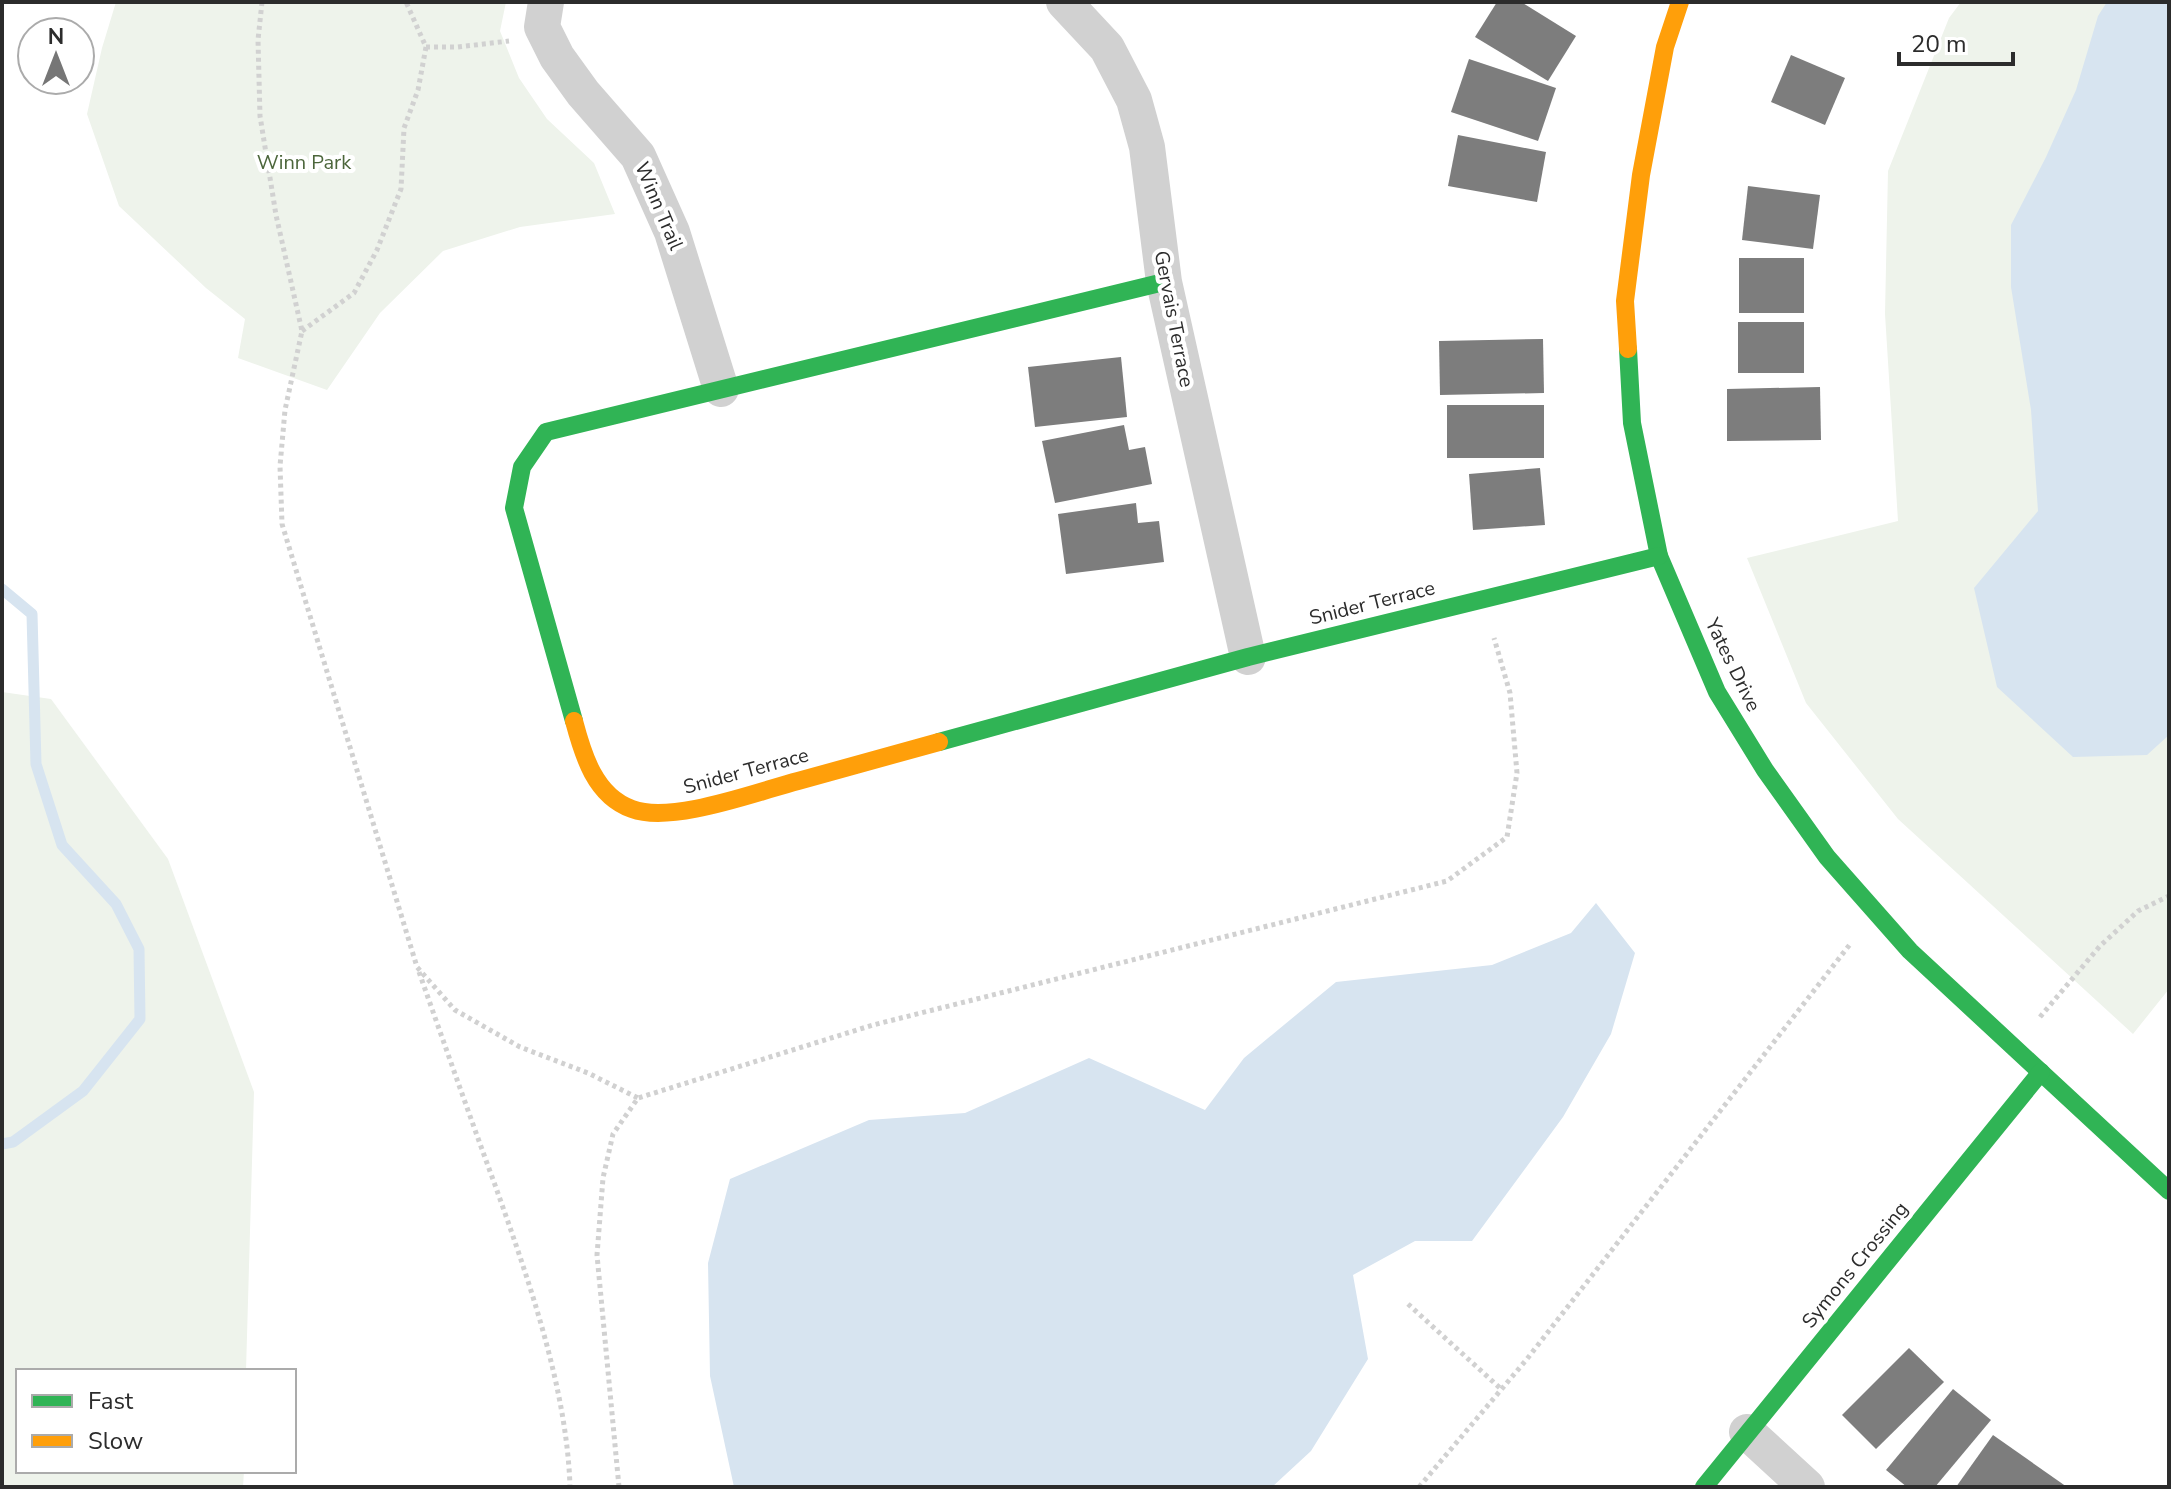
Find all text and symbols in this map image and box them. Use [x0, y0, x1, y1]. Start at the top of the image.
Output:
north arrow [16, 16, 96, 96]
scale bar [1899, 16, 2013, 66]
text: N [48, 22, 64, 52]
text: 20 m [1911, 28, 1967, 60]
park label: Winn Park [257, 149, 352, 176]
street label: Winn Trail [628, 158, 690, 254]
street label: Gervais Terrace [1148, 248, 1200, 390]
street label: Snider Terrace [1306, 574, 1438, 632]
street label: Yates Drive [1698, 613, 1767, 716]
street label: Snider Terrace [680, 741, 812, 801]
street label: Symons Crossing [1796, 1196, 1914, 1334]
legend [16, 1369, 296, 1473]
text: Fast [88, 1385, 134, 1417]
text: Slow [88, 1425, 143, 1457]

